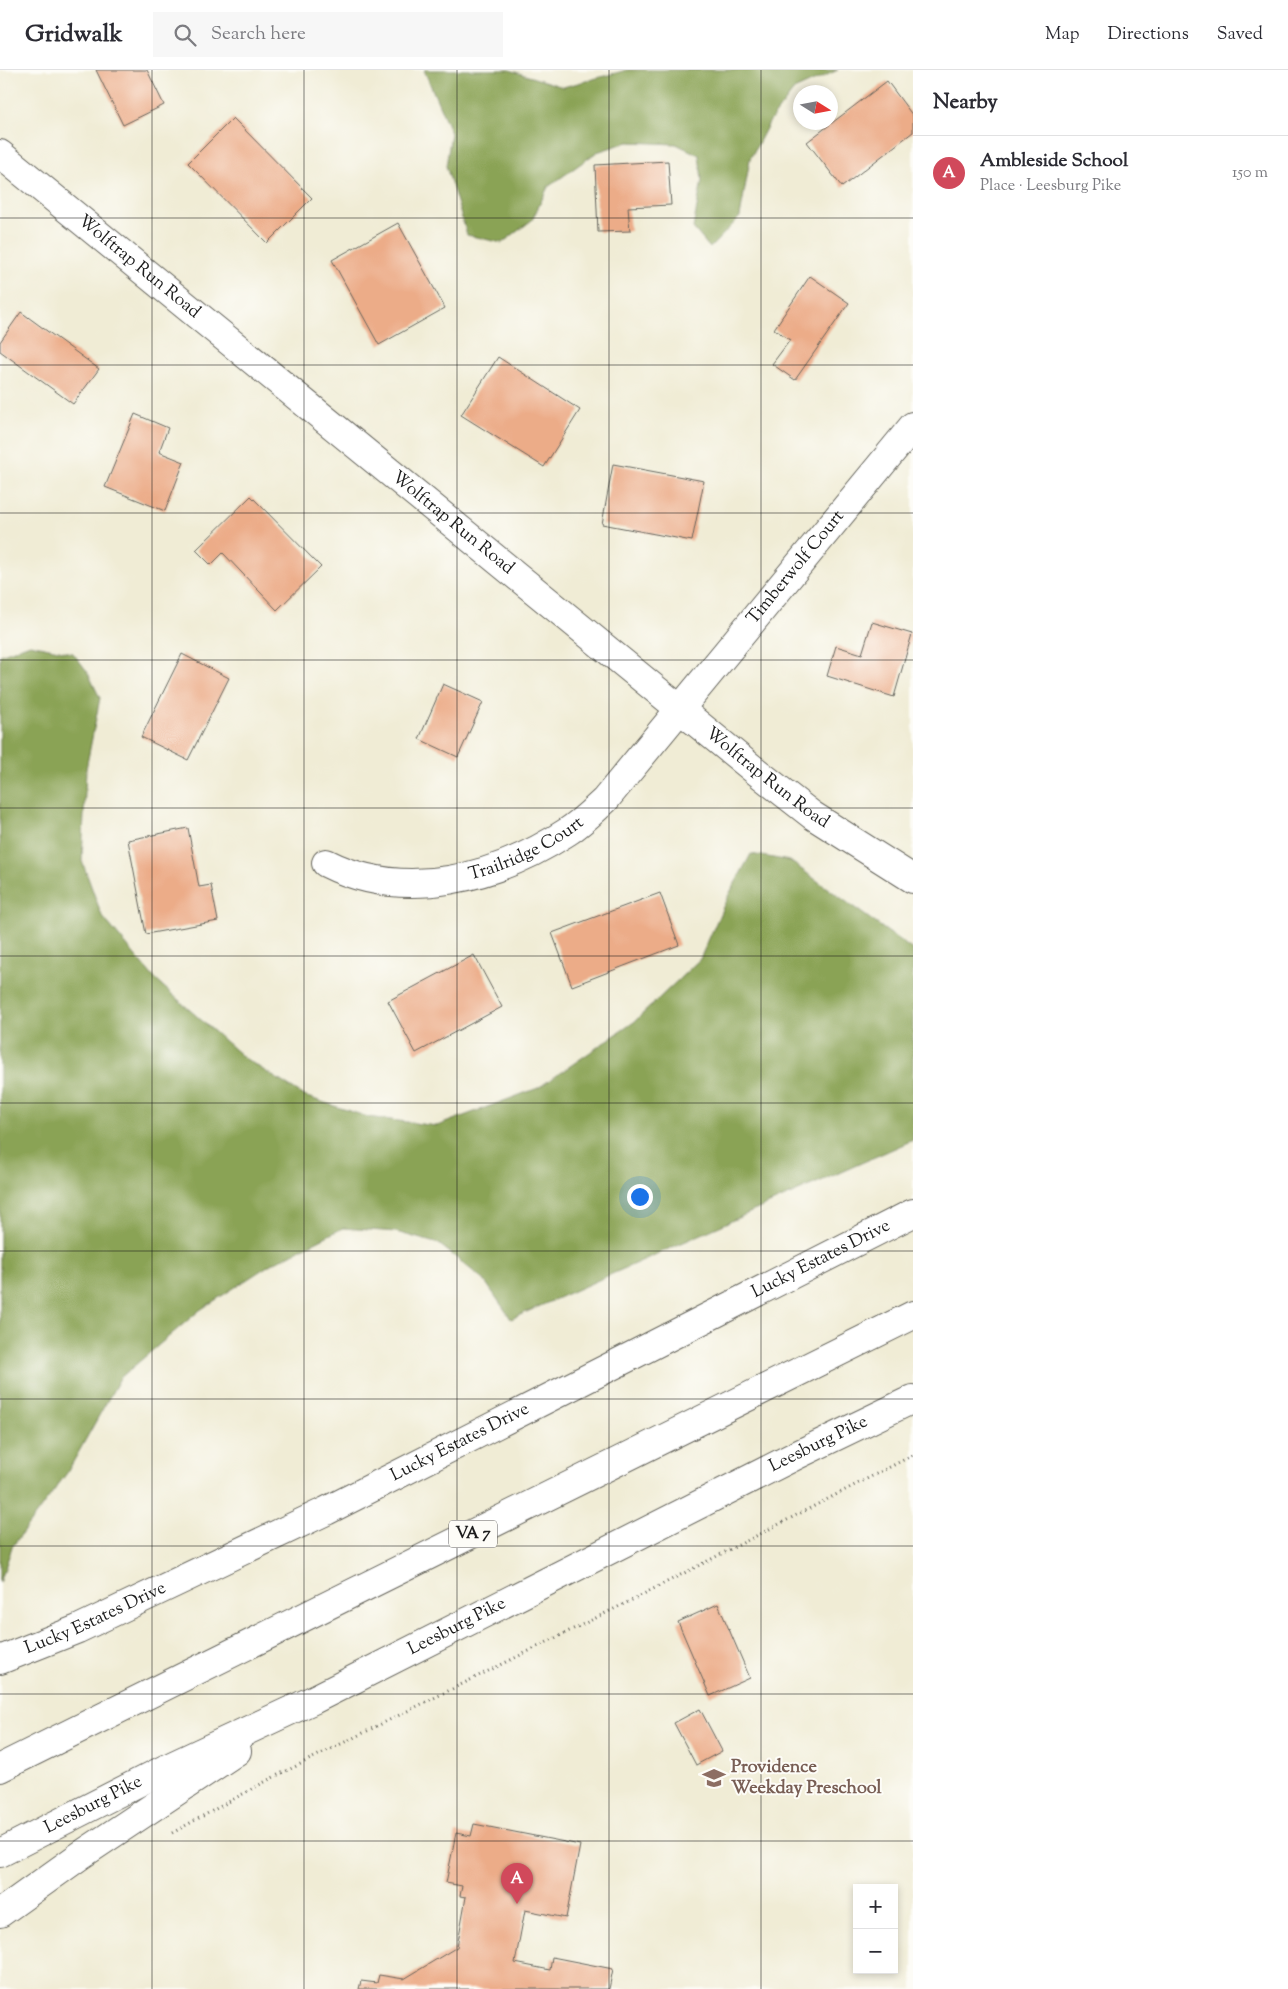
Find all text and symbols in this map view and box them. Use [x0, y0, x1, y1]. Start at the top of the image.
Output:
search box [153, 12, 503, 57]
text: Gridwalk [25, 18, 123, 52]
icon: search [171, 21, 199, 49]
text: Search here [211, 21, 306, 48]
text: Map [1045, 22, 1080, 48]
text: Directions [1108, 22, 1189, 48]
text: Saved [1217, 22, 1263, 48]
north arrow [793, 85, 838, 130]
text: Nearby [933, 88, 998, 118]
text: Ambleside School [980, 148, 1128, 175]
text: A [943, 162, 956, 185]
text: 150 m [1232, 162, 1268, 185]
text: Place · Leesburg Pike [980, 175, 1121, 198]
street label: Wolftrap Run Road [72, 209, 206, 325]
street label: Wolftrap Run Road [385, 465, 519, 581]
street label: Timberwolf Court [741, 505, 851, 631]
street label: Wolftrap Run Road [699, 721, 834, 836]
street label: Trailridge Court [466, 811, 590, 888]
your location [627, 1184, 653, 1210]
street label: Lucky Estates Drive [747, 1213, 895, 1306]
street label: Lucky Estates Drive [386, 1397, 534, 1489]
street label: Leesburg Pike [765, 1410, 873, 1480]
road number: VA 7 [449, 1520, 497, 1548]
street label: Lucky Estates Drive [21, 1576, 171, 1662]
street label: Leesburg Pike [404, 1591, 511, 1663]
place label: Providence Weekday Preschool [731, 1755, 883, 1802]
school or university icon: Providence Weekday Preschool [701, 1765, 727, 1791]
street label: Leesburg Pike [40, 1769, 147, 1841]
pin: A [501, 1863, 533, 1904]
map controls [853, 1884, 898, 1974]
button: + [853, 1884, 898, 1929]
button: − [853, 1929, 898, 1974]

